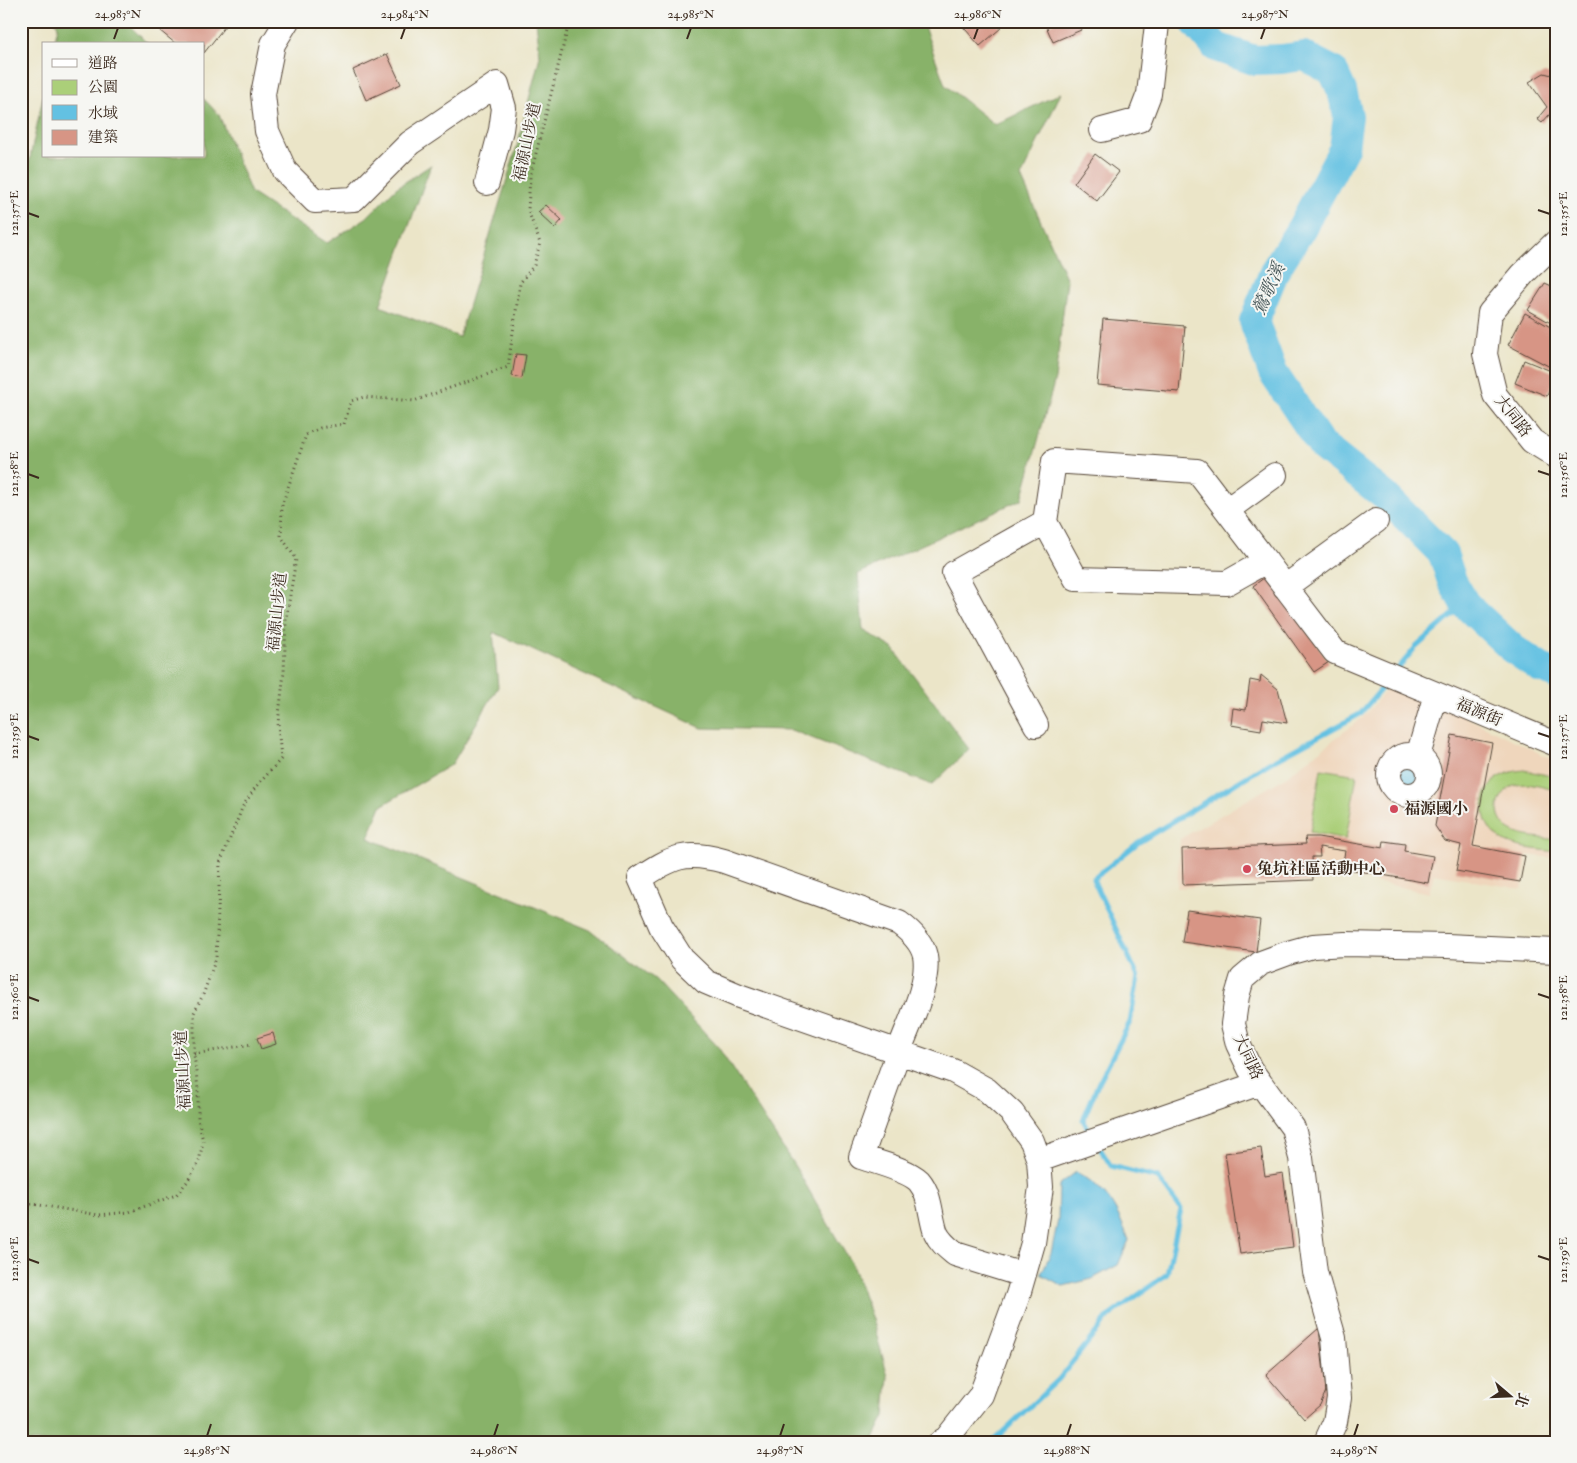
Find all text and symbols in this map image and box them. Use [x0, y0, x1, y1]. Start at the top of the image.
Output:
text: 24.983°N [95, 7, 141, 22]
text: 24.984°N [381, 7, 429, 22]
text: 24.985°N [667, 7, 715, 22]
text: 24.986°N [954, 7, 1002, 22]
text: 24.987°N [1241, 7, 1289, 22]
legend [42, 42, 205, 158]
text: 道路 [88, 54, 118, 73]
text: 公園 [88, 78, 118, 97]
street label: 福源山步道 [509, 101, 545, 183]
text: 水域 [88, 104, 118, 123]
text: 建築 [88, 128, 118, 147]
text: 121.357°E [7, 190, 22, 236]
text: 121.355°E [1556, 191, 1571, 237]
water label: 鶯歌溪 [1248, 258, 1291, 318]
street label: 大同路 [1490, 391, 1536, 441]
text: 121.358°E [7, 451, 22, 497]
text: 121.356°E [1556, 452, 1571, 498]
street label: 福源山步道 [263, 571, 291, 653]
street label: 福源街 [1453, 693, 1505, 731]
text: 121.359°E [7, 713, 22, 759]
text: 121.357°E [1556, 714, 1571, 760]
place label: 福源國小 [1404, 799, 1468, 819]
marker: 福源國小 [1388, 803, 1400, 815]
place label: 兔坑社區活動中心 [1257, 859, 1385, 879]
marker: 兔坑社區活動中心 [1241, 863, 1253, 875]
text: 121.360°E [7, 973, 22, 1020]
text: 121.358°E [1556, 975, 1571, 1021]
street label: 福源山步道 [171, 1030, 195, 1110]
street label: 大同路 [1229, 1031, 1267, 1083]
text: 121.361°E [7, 1236, 22, 1281]
text: 121.359°E [1556, 1237, 1571, 1283]
north arrow [1484, 1370, 1534, 1420]
text: 北 [1512, 1391, 1532, 1409]
text: 24.985°N [183, 1443, 231, 1458]
text: 24.986°N [470, 1443, 518, 1458]
text: 24.987°N [756, 1443, 804, 1458]
text: 24.988°N [1043, 1443, 1091, 1458]
text: 24.989°N [1330, 1443, 1378, 1458]

